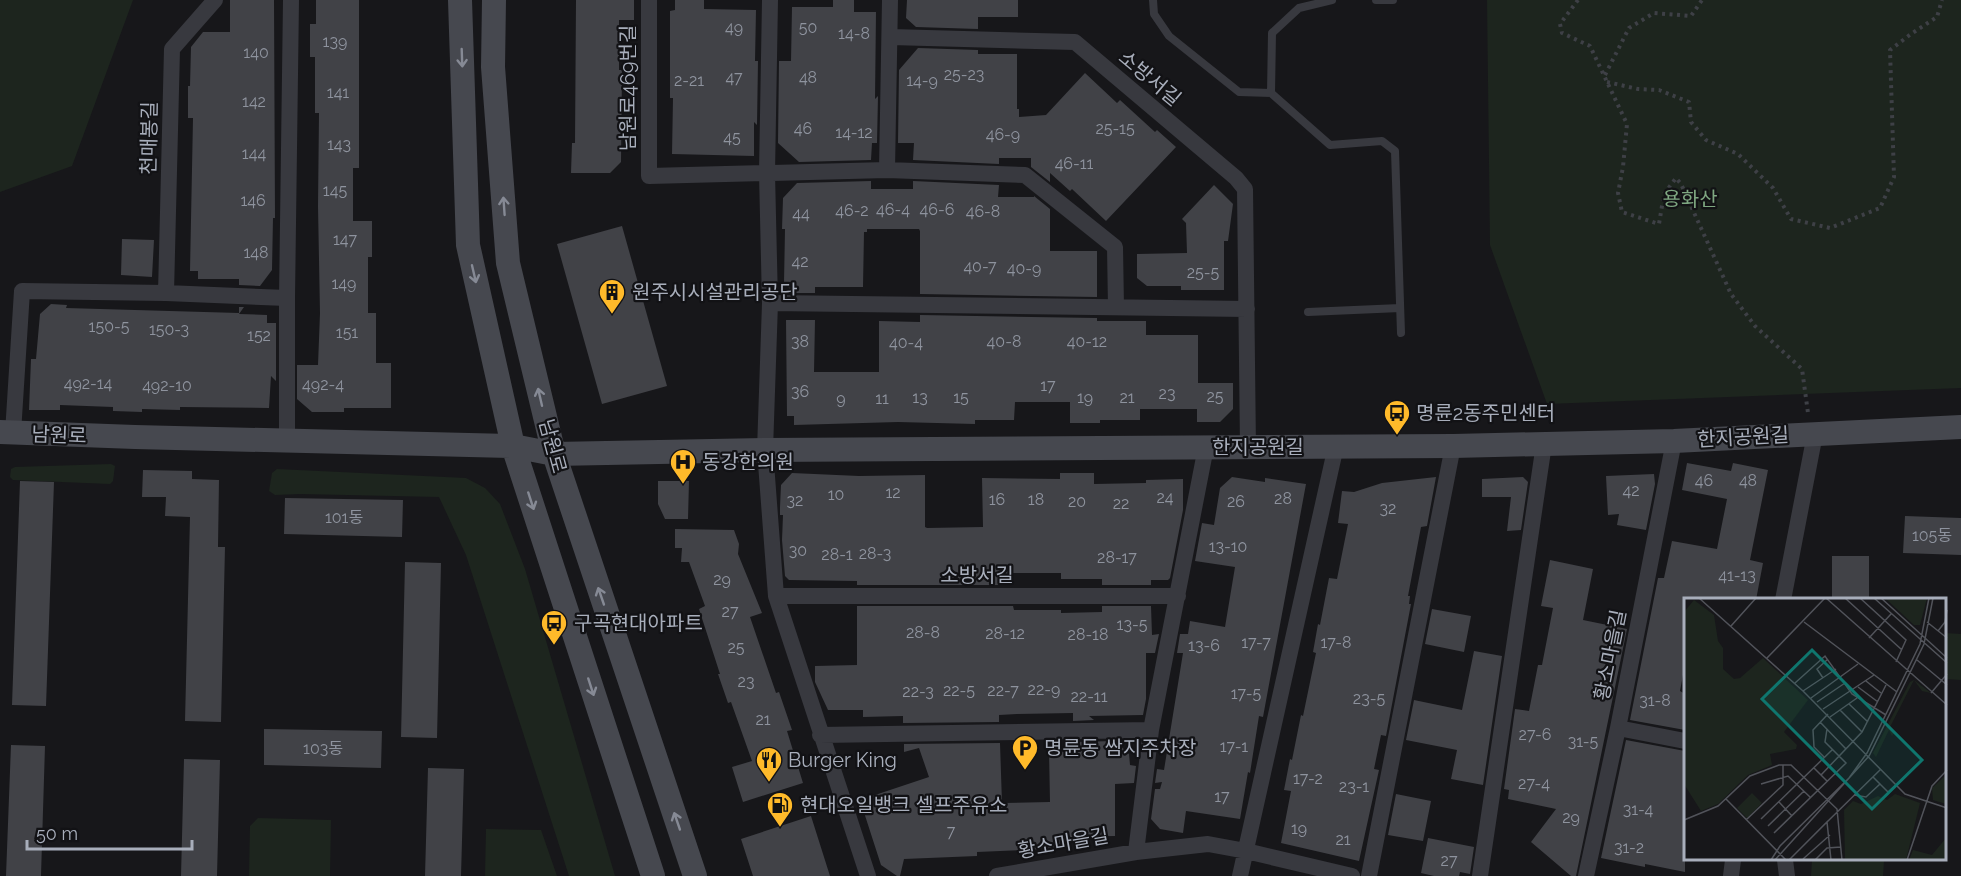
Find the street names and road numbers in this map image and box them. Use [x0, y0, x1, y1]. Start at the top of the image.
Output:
street label: 남원로469번길 [616, 25, 640, 151]
street label: 소방서길 [1114, 45, 1186, 111]
street label: 천매봉길 [136, 101, 162, 175]
street label: 남원로 [534, 416, 572, 476]
street label: 남원로 [31, 422, 87, 448]
street label: 한지공원길 [1696, 423, 1790, 451]
street label: 한지공원길 [1212, 435, 1304, 459]
street label: 소방서길 [940, 563, 1014, 587]
street label: 황소마을길 [1589, 608, 1631, 702]
street label: 황소마을길 [1016, 823, 1110, 863]

